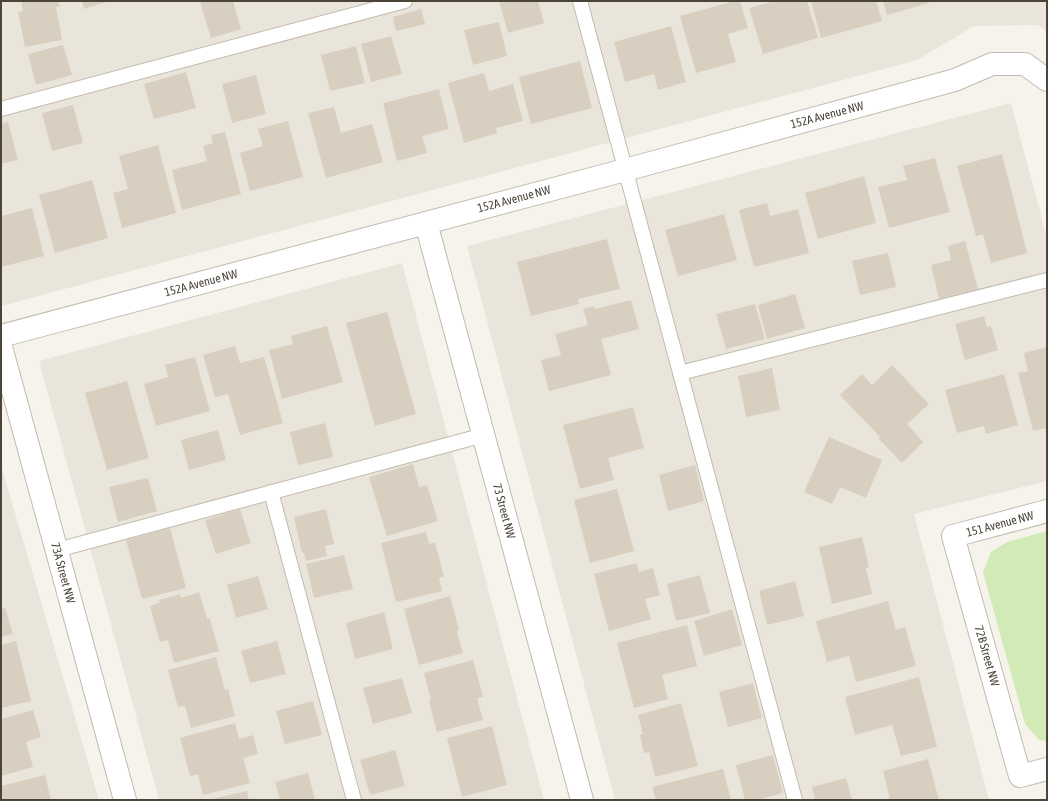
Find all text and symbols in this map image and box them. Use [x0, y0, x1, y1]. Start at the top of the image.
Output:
street label: 152A Avenue NW [789, 98, 865, 131]
street label: 152A Avenue NW [476, 182, 552, 215]
street label: 152A Avenue NW [163, 266, 239, 299]
street label: 73 Street NW [490, 482, 518, 540]
street label: 151 Avenue NW [965, 508, 1036, 540]
street label: 73A Street NW [48, 541, 78, 605]
street label: 72B Street NW [972, 624, 1002, 688]

